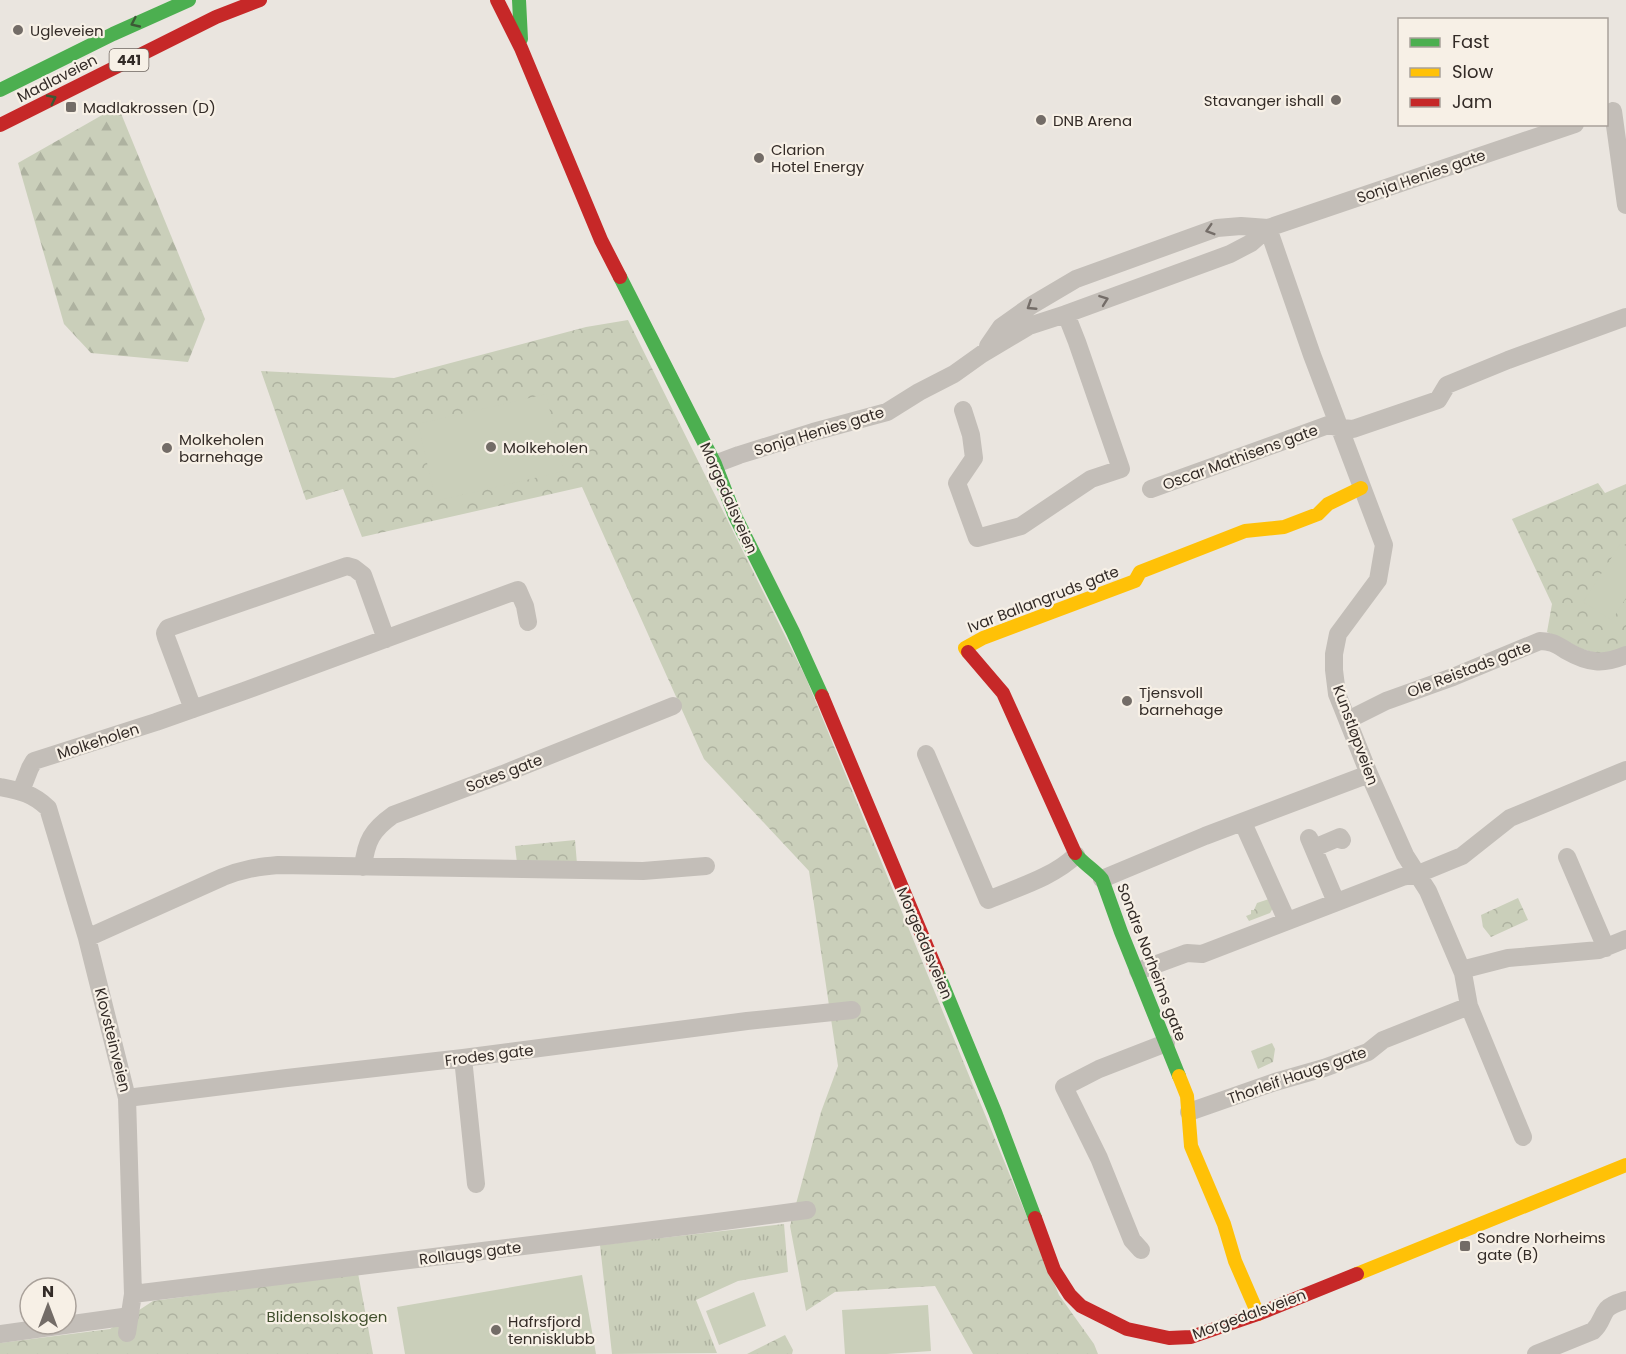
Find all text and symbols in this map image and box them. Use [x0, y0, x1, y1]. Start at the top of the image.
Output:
one-way arrow [130, 16, 141, 28]
legend [1398, 18, 1608, 126]
place label: Ugleveien [30, 20, 104, 41]
marker: Ugleveien [11, 23, 25, 37]
text: Fast [1452, 29, 1489, 54]
street label: Madlaveien [13, 49, 101, 107]
road number: 441 [110, 49, 148, 71]
text: Slow [1452, 59, 1494, 84]
text: Jam [1452, 89, 1492, 114]
place label: Stavanger ishall [1204, 90, 1324, 111]
marker: Stavanger ishall [1329, 93, 1343, 107]
one-way arrow [46, 95, 57, 106]
place label: Madlakrossen (D) [83, 97, 216, 118]
marker: Madlakrossen (D) [64, 100, 78, 114]
place label: DNB Arena [1053, 110, 1132, 131]
marker: DNB Arena [1034, 113, 1048, 127]
place label: Clarion Hotel Energy [771, 139, 865, 177]
street label: Sonja Henies gate [1354, 144, 1488, 208]
marker: Clarion Hotel Energy [752, 151, 766, 165]
one-way arrow [1205, 223, 1216, 236]
one-way arrow [1098, 294, 1109, 307]
one-way arrow [1027, 299, 1038, 310]
street label: Sonja Henies gate [751, 401, 887, 461]
street label: Oscar Mathisens gate [1159, 419, 1321, 495]
place label: Molkeholen barnehage [179, 429, 264, 467]
place label: Molkeholen [503, 437, 588, 458]
street label: Morgedalsveien [695, 439, 763, 557]
marker: Molkeholen [484, 440, 498, 454]
marker: Molkeholen barnehage [160, 441, 174, 455]
street label: Ivar Ballangruds gate [964, 560, 1122, 638]
street label: Ole Reistads gate [1404, 636, 1534, 702]
place label: Tjensvoll barnehage [1139, 682, 1223, 720]
street label: Kunstløpveien [1328, 682, 1384, 788]
marker: Tjensvoll barnehage [1120, 694, 1134, 708]
street label: Molkeholen [54, 718, 142, 764]
street label: Sotes gate [463, 749, 545, 797]
street label: Sondre Norheims gate [1112, 880, 1192, 1044]
street label: Morgedalsveien [892, 884, 958, 1002]
street label: Klovsteinveien [90, 986, 136, 1094]
street label: Frodes gate [444, 1039, 534, 1071]
street label: Thorleif Haugs gate [1225, 1041, 1369, 1109]
place label: Sondre Norheims gate (B) [1477, 1227, 1606, 1265]
street label: Rollaugs gate [418, 1236, 522, 1270]
marker: Sondre Norheims gate (B) [1458, 1239, 1472, 1253]
north arrow [18, 1276, 78, 1336]
text: N [42, 1280, 54, 1303]
street label: Morgedalsveien [1189, 1284, 1309, 1344]
park label: Blidensolskogen [267, 1306, 387, 1327]
place label: Hafrsfjord tennisklubb [508, 1311, 595, 1349]
marker: Hafrsfjord tennisklubb [489, 1323, 503, 1337]

